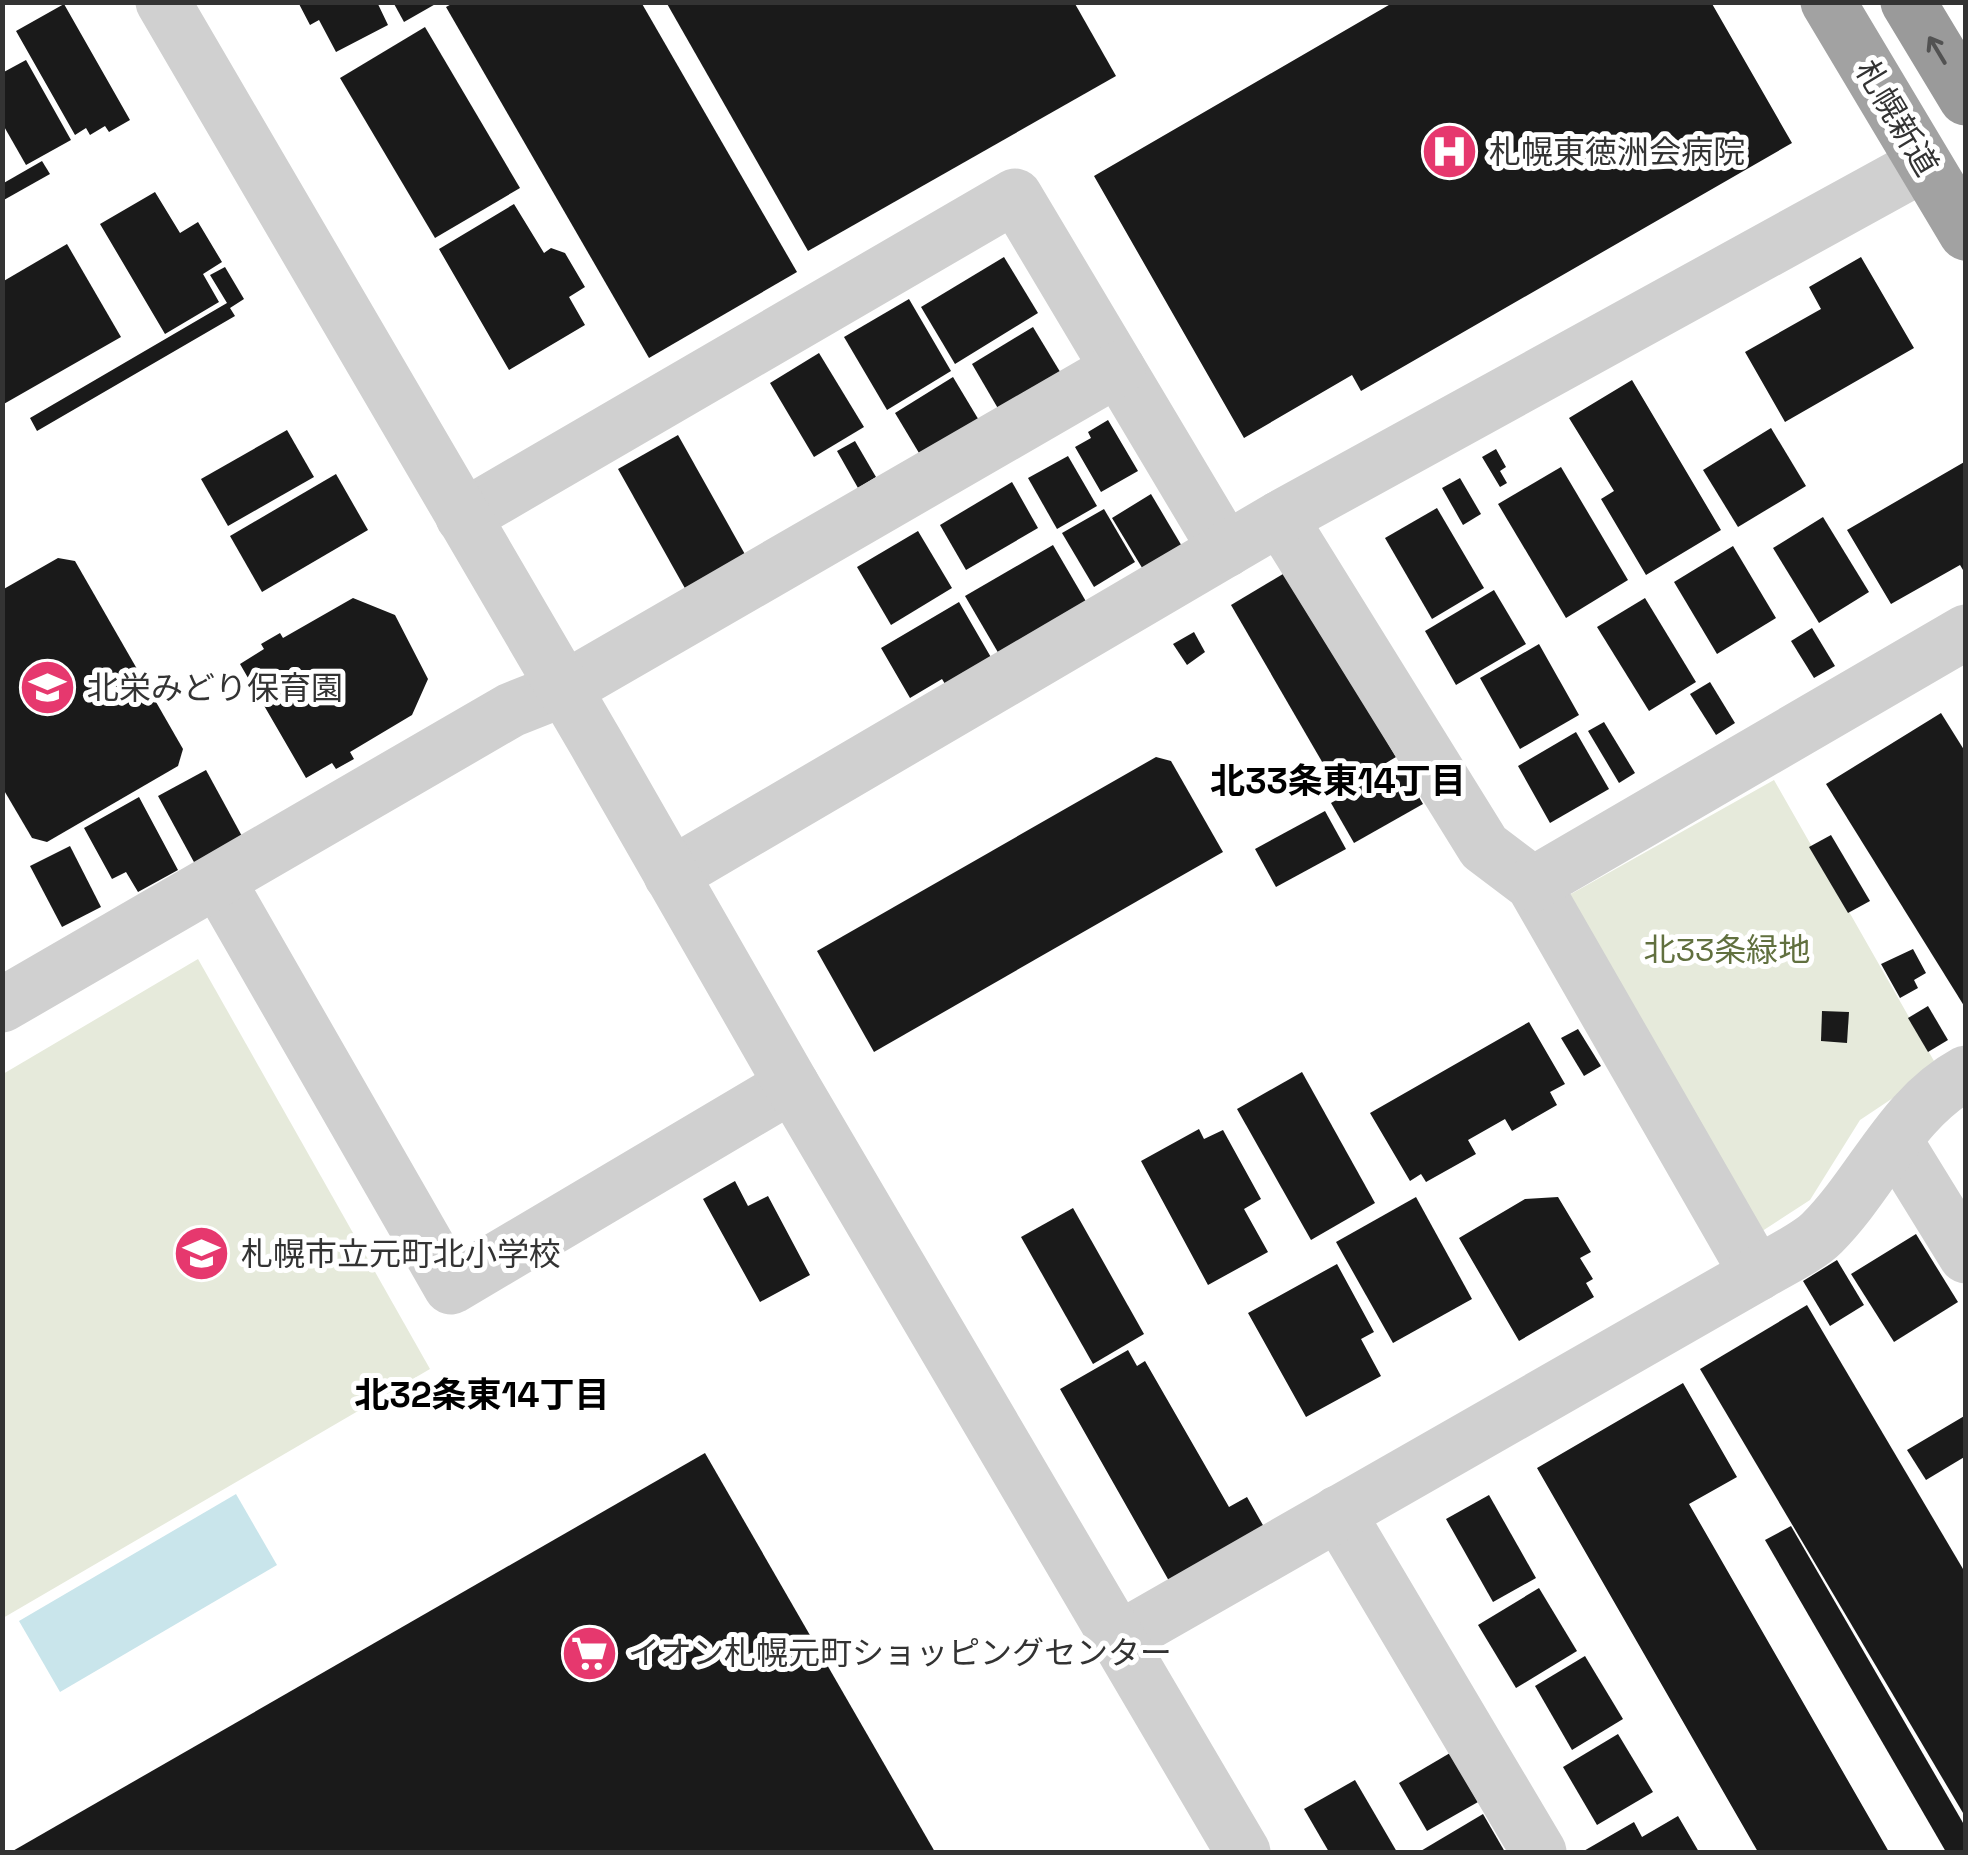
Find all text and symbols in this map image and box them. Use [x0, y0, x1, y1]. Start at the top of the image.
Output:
one-way arrow [1927, 36, 1947, 65]
street label: 札幌新道 [1847, 53, 1947, 183]
hospital icon: 札幌東徳洲会病院 [1420, 122, 1480, 182]
place label: 札幌東徳洲会病院 [1489, 132, 1745, 172]
school or university icon: 北栄みどり保育園 [18, 658, 78, 718]
place label: 北栄みどり保育園 [87, 668, 343, 708]
district label: 北33条東14丁目 [1210, 759, 1466, 803]
park label: 北33条緑地 [1644, 930, 1810, 970]
school or university icon: 札幌市立元町北小学校 [172, 1224, 232, 1284]
place label: 札幌市立元町北小学校 [241, 1234, 561, 1274]
district label: 北32条東14丁目 [354, 1373, 610, 1417]
supermarket icon: イオン札幌元町ショッピングセンター [559, 1623, 619, 1683]
place label: イオン札幌元町ショッピングセンター [628, 1633, 1172, 1673]

